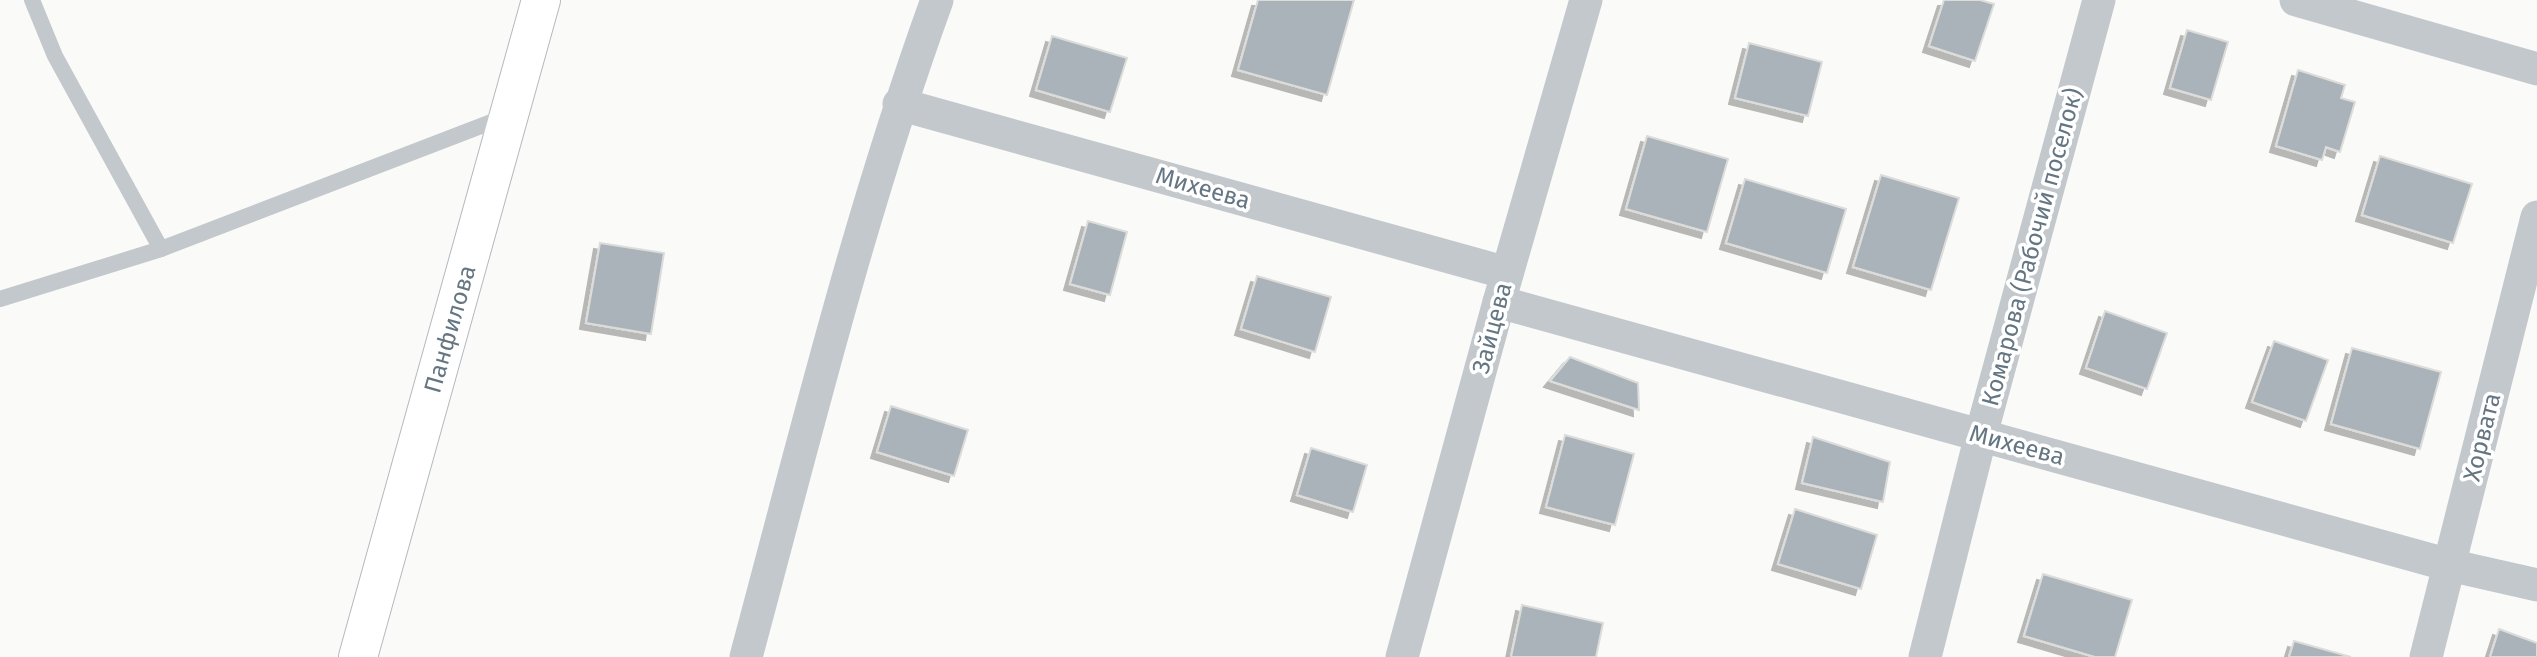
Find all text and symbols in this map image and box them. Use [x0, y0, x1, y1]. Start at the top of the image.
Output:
street label: Комарова (Рабочий поселок) [1976, 85, 2088, 409]
street label: Михеева [1153, 161, 1253, 215]
street label: Панфилова [418, 262, 482, 396]
street label: Зайцева [1466, 279, 1518, 377]
street label: Хорвата [2458, 390, 2506, 484]
street label: Михеева [1967, 419, 2067, 471]

